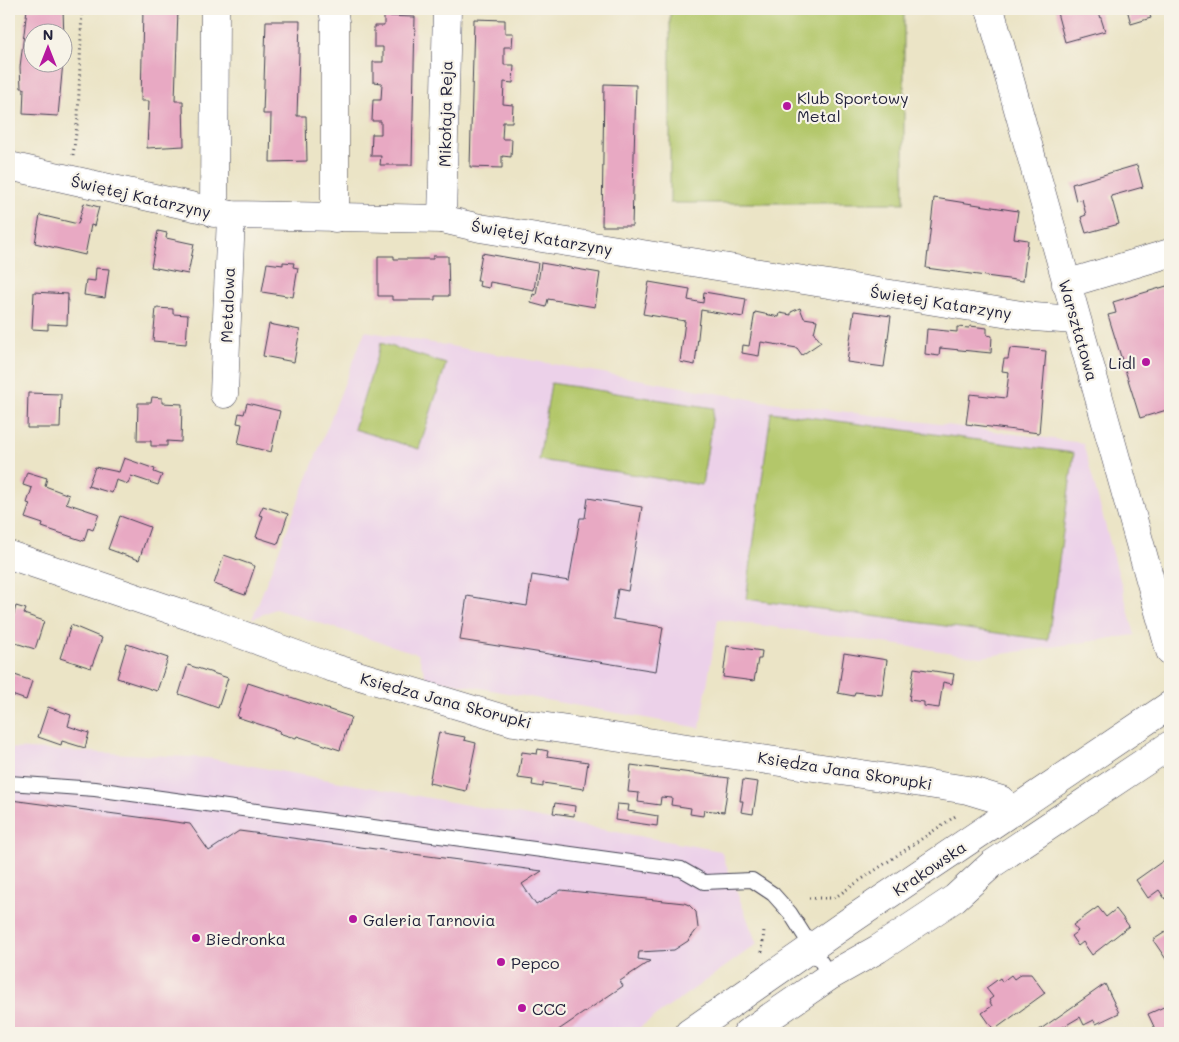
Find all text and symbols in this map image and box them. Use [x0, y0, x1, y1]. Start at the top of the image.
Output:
north arrow [22, 22, 72, 72]
text: N [43, 25, 53, 44]
street label: Mikołaja Reja [434, 61, 456, 167]
place label: Klub Sportowy Metal [797, 87, 909, 126]
marker: Klub Sportowy Metal [781, 100, 793, 112]
street label: Świętej Katarzyny [69, 170, 213, 222]
street label: Świętej Katarzyny [470, 214, 614, 260]
street label: Metalowa [215, 267, 239, 343]
street label: Warsztatowa [1054, 277, 1104, 383]
street label: Świętej Katarzyny [869, 280, 1013, 324]
place label: Lidl [1109, 352, 1136, 373]
marker: Lidl [1140, 356, 1152, 368]
street label: Księdza Jana Skorupki [358, 667, 534, 733]
street label: Księdza Jana Skorupki [756, 746, 934, 794]
street label: Krakowska [888, 836, 970, 900]
place label: Galeria Tarnovia [363, 909, 495, 930]
marker: Galeria Tarnovia [347, 913, 359, 925]
place label: Biedronka [206, 928, 286, 949]
marker: Biedronka [190, 932, 202, 944]
place label: Pepco [511, 952, 559, 973]
marker: Pepco [495, 956, 507, 968]
place label: CCC [532, 998, 566, 1019]
marker: CCC [516, 1002, 528, 1014]

